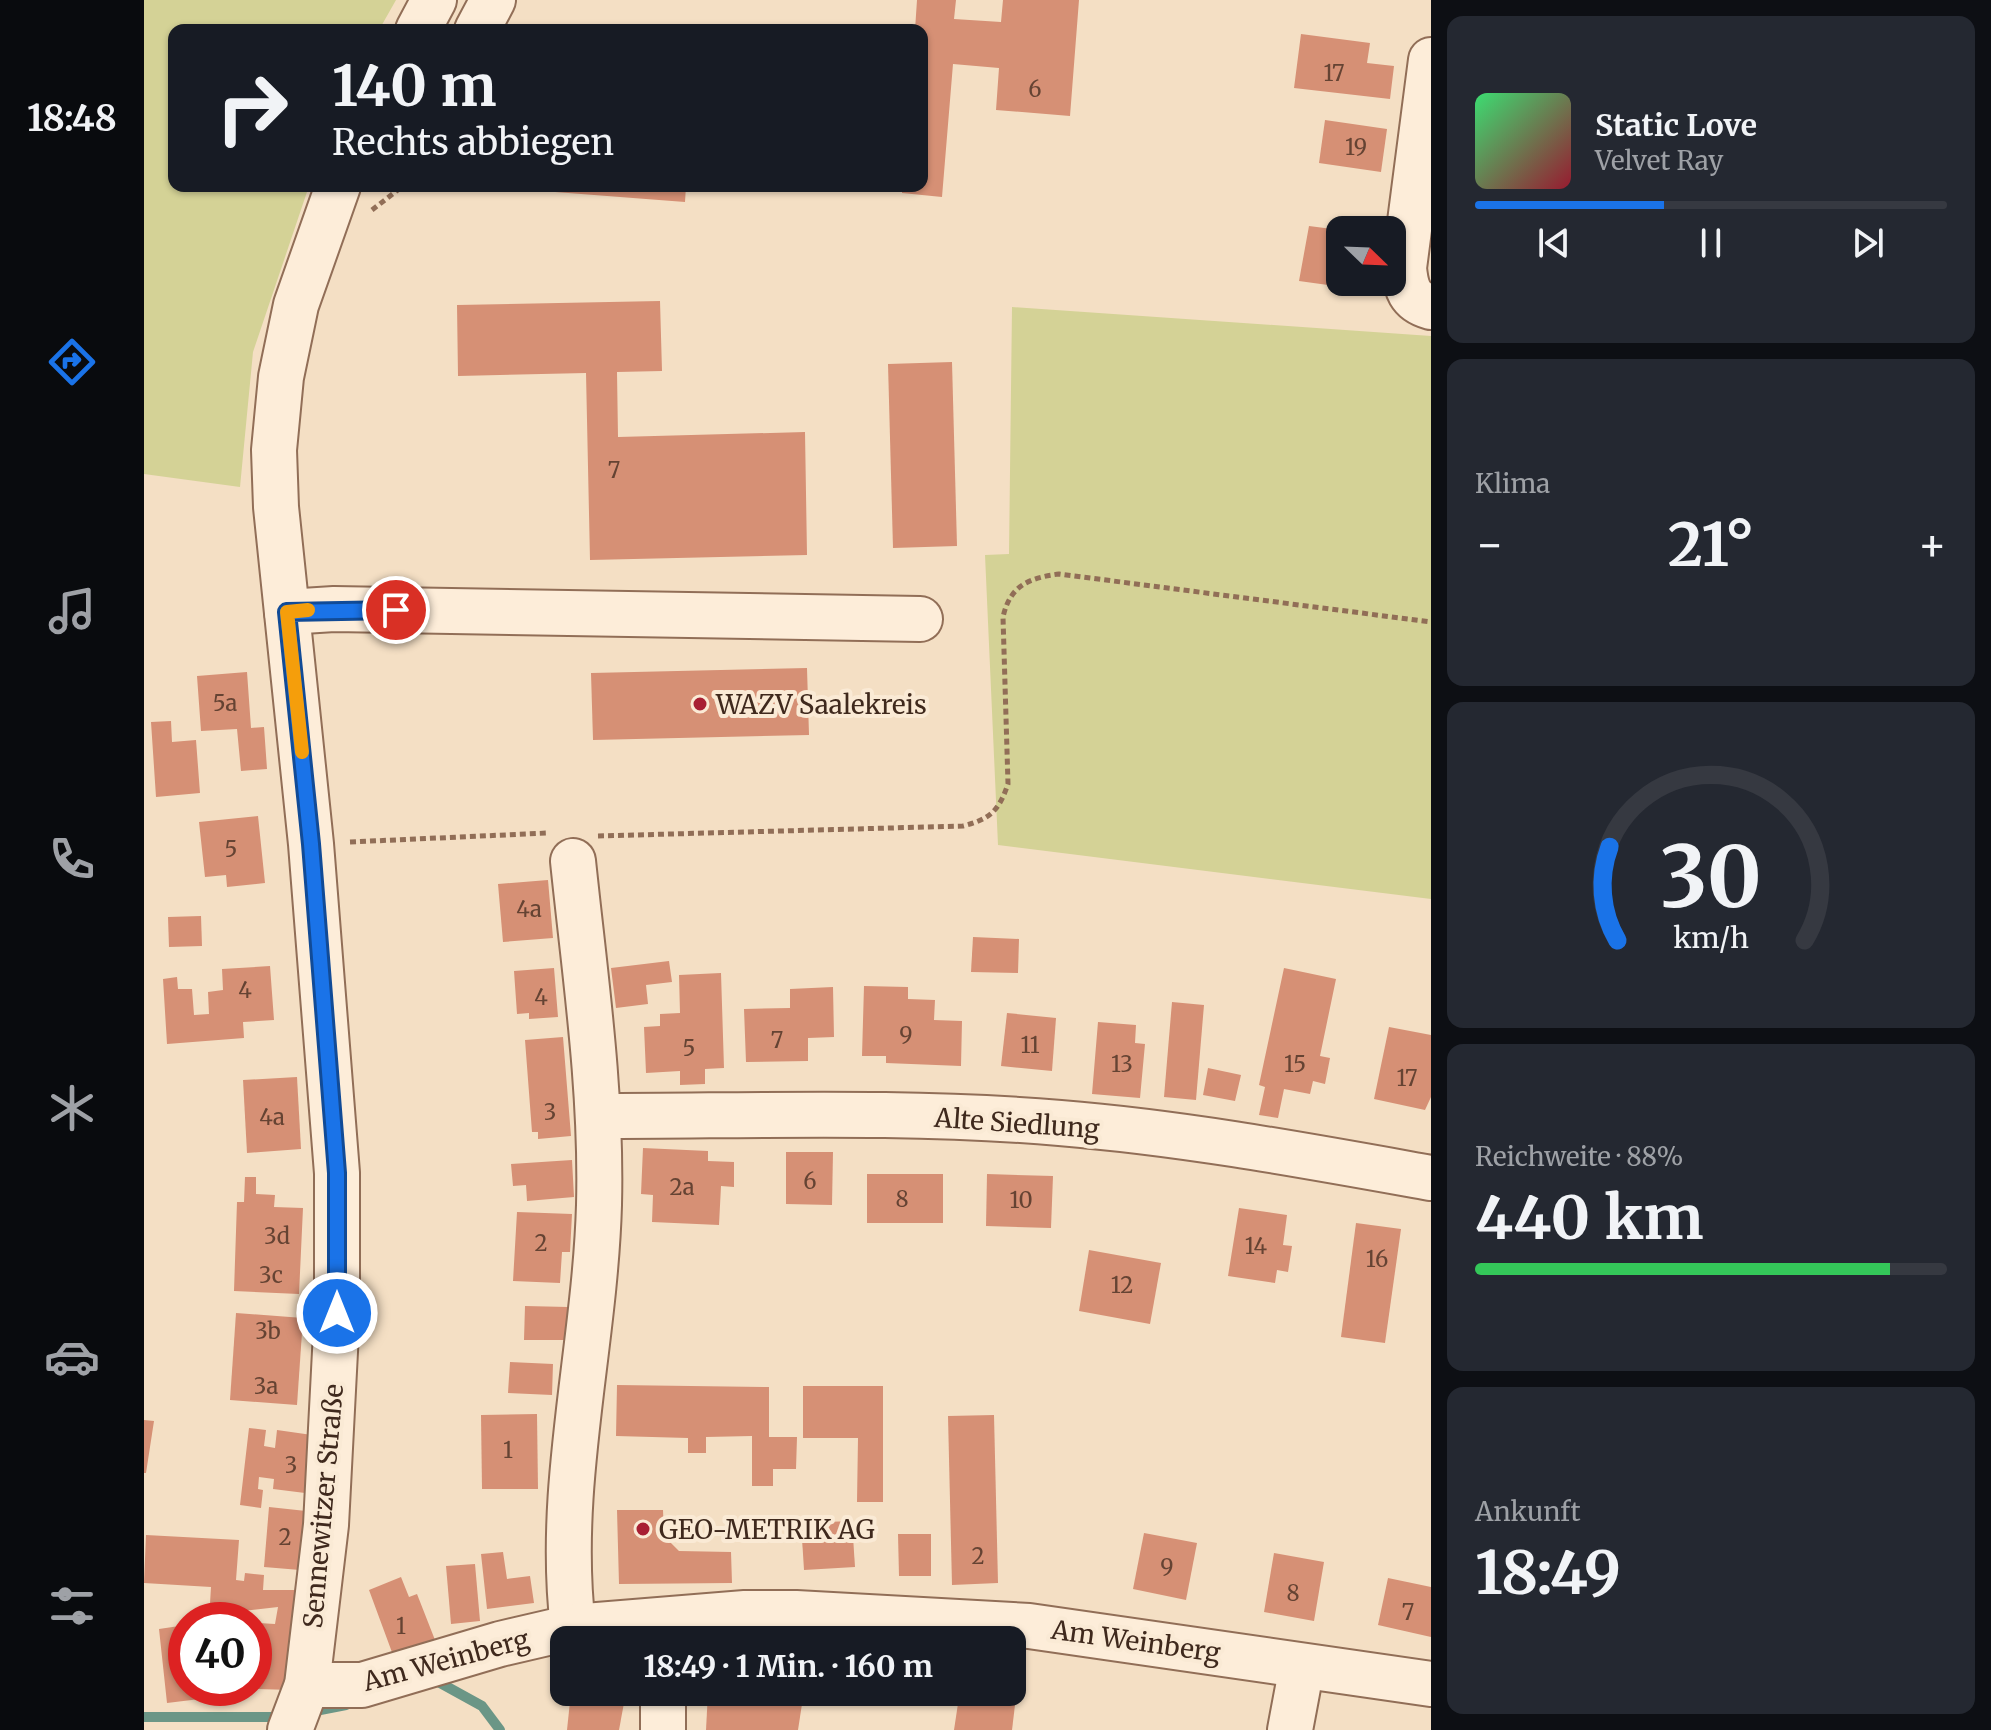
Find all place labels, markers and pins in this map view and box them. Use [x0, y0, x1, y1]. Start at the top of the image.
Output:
pin [362, 576, 430, 644]
place label: WAZV Saalekreis [715, 688, 927, 721]
marker: WAZV Saalekreis [691, 695, 709, 713]
place label: GEO-METRIK AG [659, 1513, 875, 1546]
marker: GEO-METRIK AG [634, 1520, 652, 1538]

